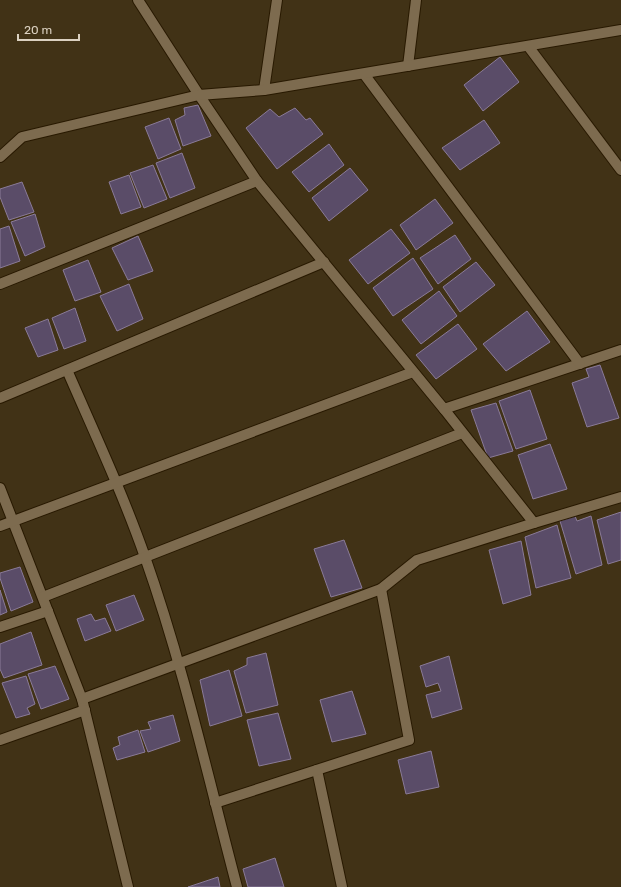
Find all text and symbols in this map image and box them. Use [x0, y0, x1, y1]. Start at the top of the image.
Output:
scale bar [18, 16, 79, 42]
text: 20 m [24, 23, 52, 37]

